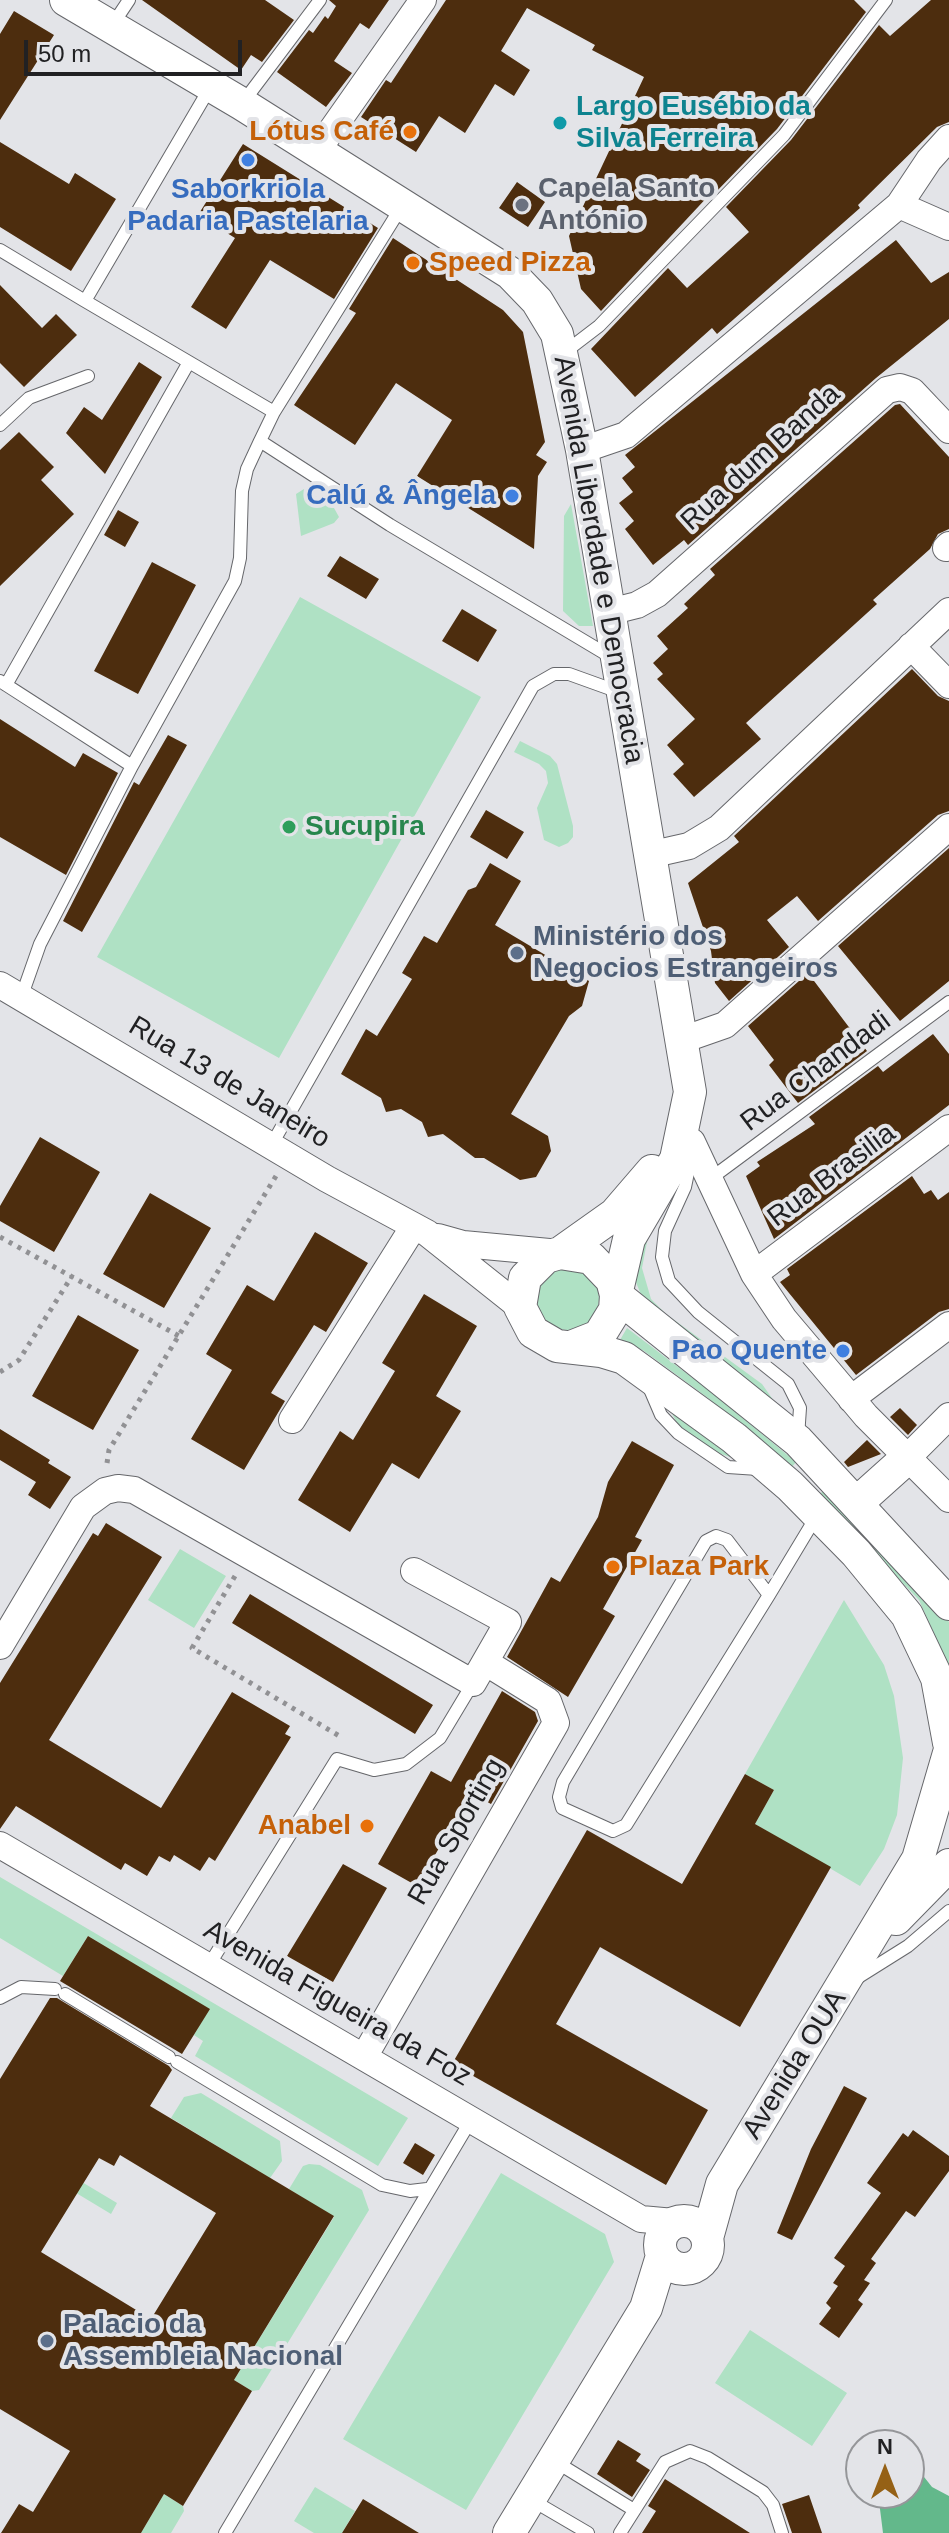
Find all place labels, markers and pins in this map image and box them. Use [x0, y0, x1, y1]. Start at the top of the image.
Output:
place label: Largo Eusébio da Silva Ferreira [576, 90, 811, 156]
marker: Largo Eusébio da Silva Ferreira [551, 114, 569, 132]
place label: Lótus Café [249, 115, 394, 149]
marker: Lótus Café [401, 123, 419, 141]
marker: Saborkriola Padaria Pastelaria [239, 151, 257, 169]
place label: Capela Santo António [538, 172, 715, 238]
place label: Saborkriola Padaria Pastelaria [127, 173, 369, 239]
marker: Capela Santo António [513, 196, 531, 214]
place label: Speed Pizza [429, 246, 591, 280]
marker: Speed Pizza [404, 254, 422, 272]
place label: Calú & Ângela [306, 479, 496, 513]
marker: Calú & Ângela [503, 487, 521, 505]
place label: Sucupira [305, 810, 425, 844]
marker: Sucupira [280, 818, 298, 836]
place label: Ministério dos Negocios Estrangeiros [533, 920, 838, 986]
marker: Ministério dos Negocios Estrangeiros [508, 944, 526, 962]
place label: Pao Quente [671, 1334, 827, 1368]
marker: Pao Quente [834, 1342, 852, 1360]
place label: Plaza Park [629, 1550, 769, 1584]
marker: Plaza Park [604, 1558, 622, 1576]
place label: Anabel [258, 1809, 351, 1843]
marker: Anabel [358, 1817, 376, 1835]
place label: Palacio da Assembleia Nacional [63, 2308, 343, 2374]
marker: Palacio da Assembleia Nacional [38, 2332, 56, 2350]

